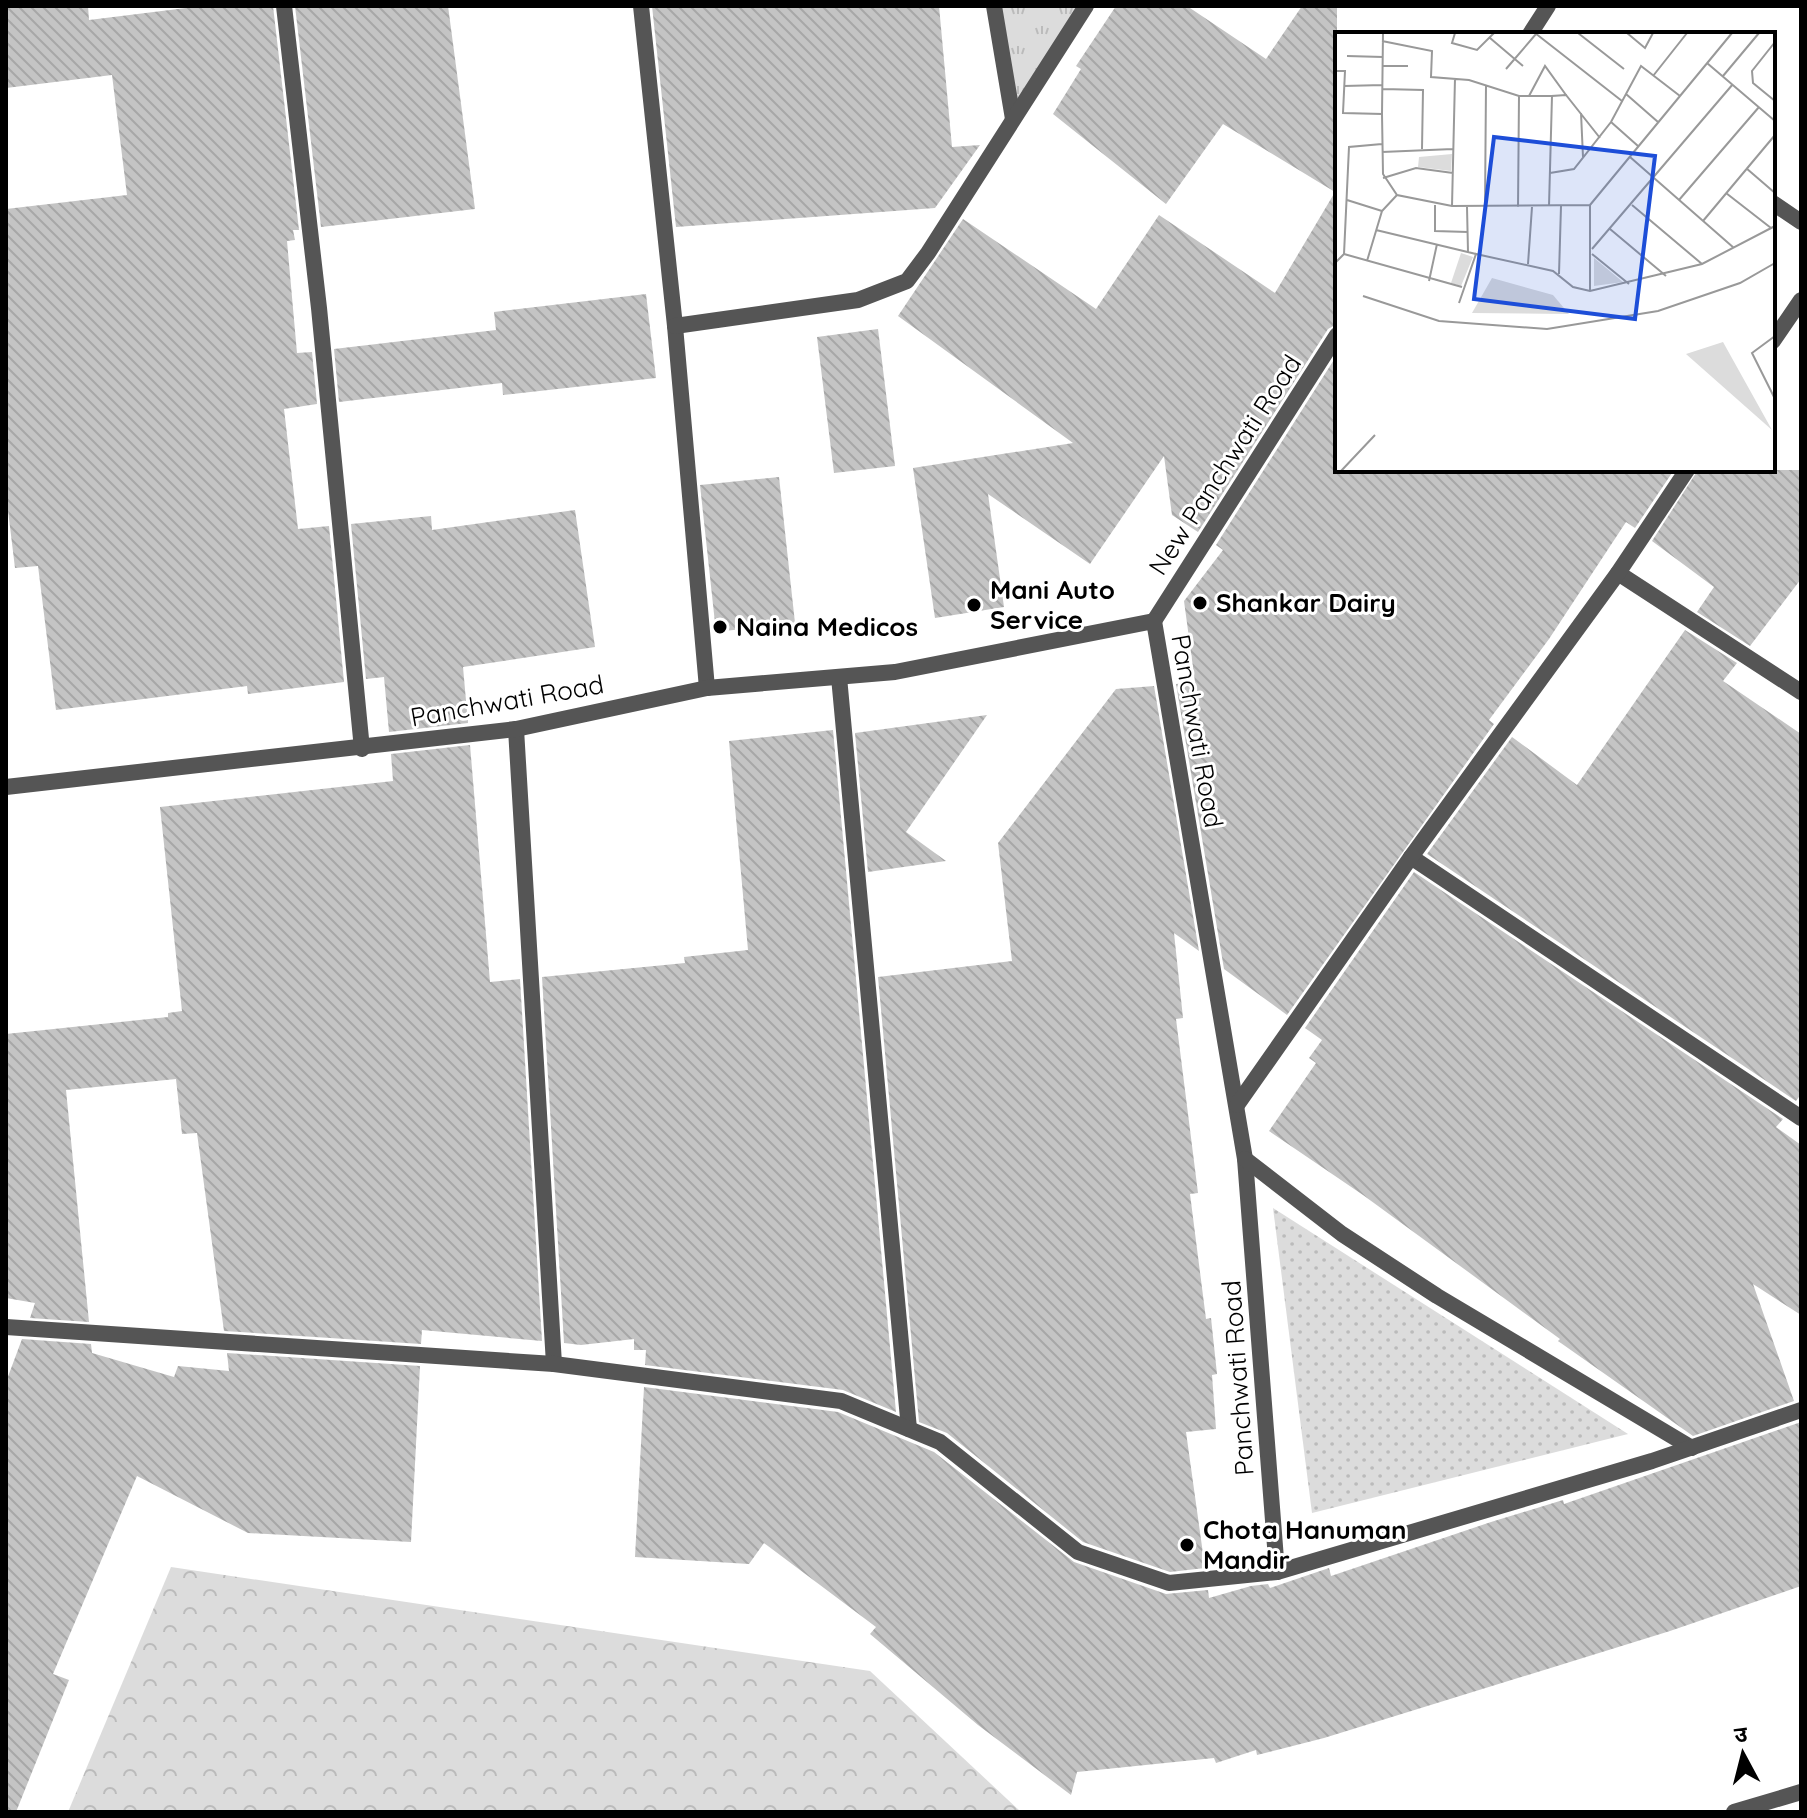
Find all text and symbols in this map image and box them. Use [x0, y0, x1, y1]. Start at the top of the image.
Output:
inset map [1335, 32, 1775, 472]
street label: New Panchwati Road [1141, 348, 1308, 581]
place label: Mani Auto Service [990, 573, 1115, 636]
place label: Shankar Dairy [1216, 586, 1396, 619]
marker: Shankar Dairy [1191, 594, 1209, 612]
marker: Mani Auto Service [965, 596, 983, 614]
place label: Naina Medicos [736, 610, 918, 643]
marker: Naina Medicos [711, 618, 729, 636]
street label: Panchwati Road [1164, 632, 1231, 830]
street label: Panchwati Road [408, 667, 606, 734]
street label: Panchwati Road [1214, 1279, 1261, 1477]
place label: Chota Hanuman Mandir [1203, 1513, 1407, 1576]
marker: Chota Hanuman Mandir [1178, 1536, 1196, 1554]
north arrow [1703, 1714, 1783, 1794]
text: उ [1732, 1719, 1750, 1749]

